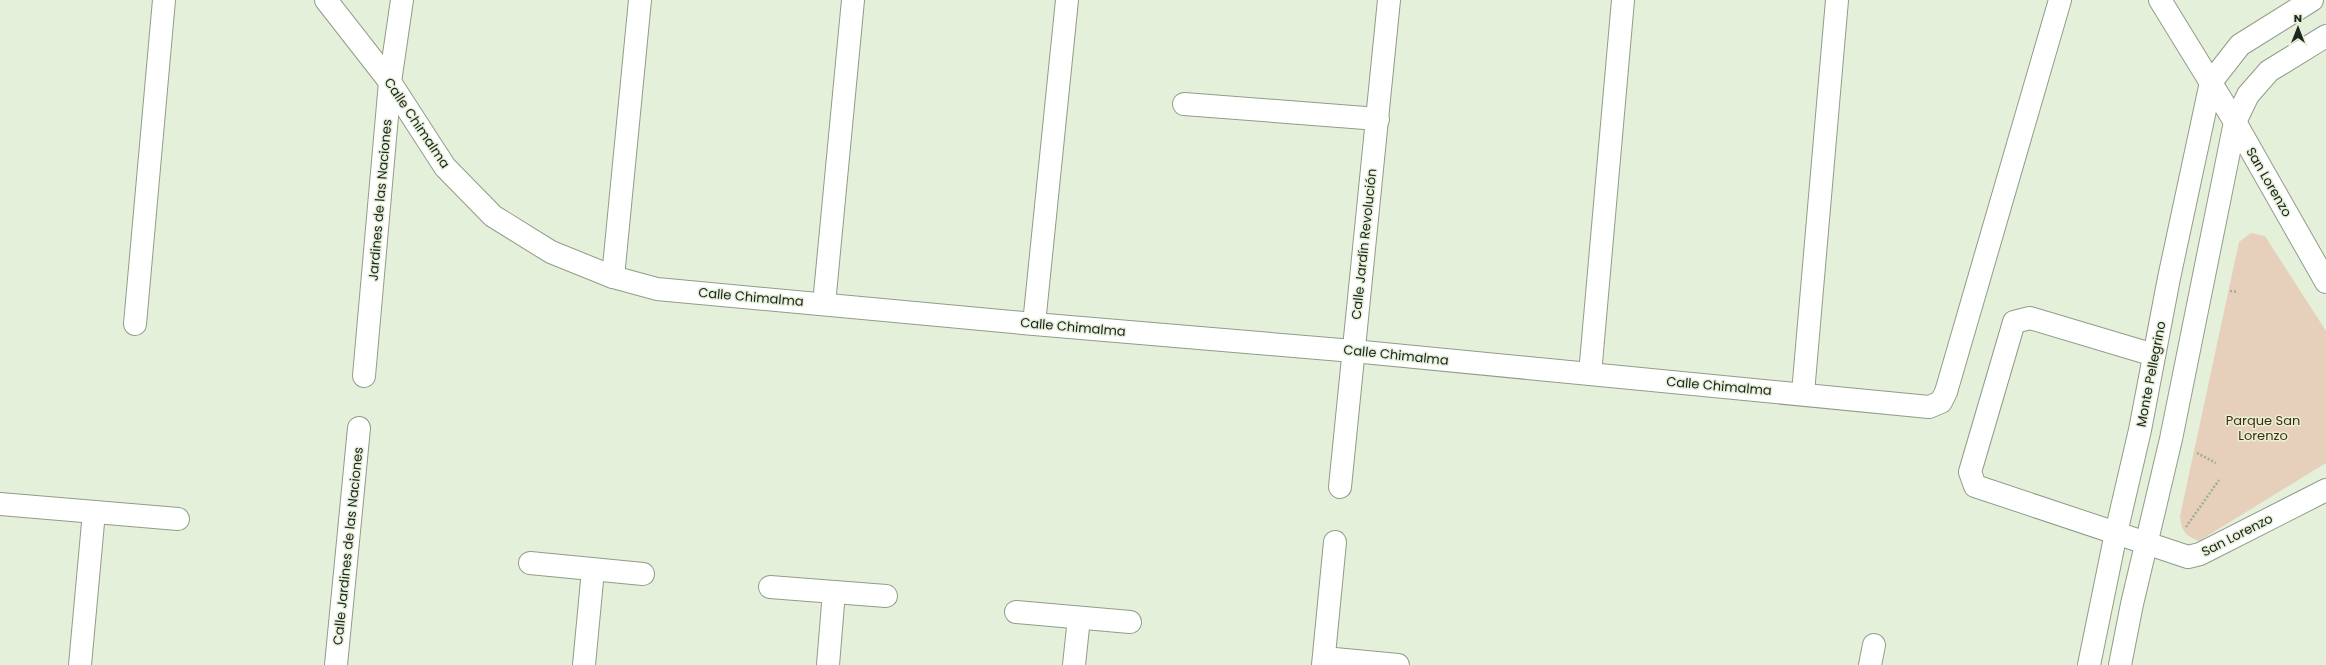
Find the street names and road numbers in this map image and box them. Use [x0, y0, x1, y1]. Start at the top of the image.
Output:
street label: Calle Chimalma [380, 74, 454, 172]
street label: Jardines de las Naciones [363, 118, 397, 282]
street label: San Lorenzo [2241, 144, 2297, 220]
street label: Calle Jardín Revolución [1347, 167, 1381, 321]
street label: Calle Chimalma [697, 283, 805, 311]
street label: Calle Chimalma [1019, 313, 1127, 341]
street label: Monte Pellegrino [2131, 319, 2171, 429]
street label: Calle Chimalma [1342, 340, 1450, 370]
street label: Calle Chimalma [1665, 372, 1773, 400]
street label: Calle Jardines de las Naciones [328, 446, 368, 646]
street label: San Lorenzo [2198, 509, 2276, 561]

